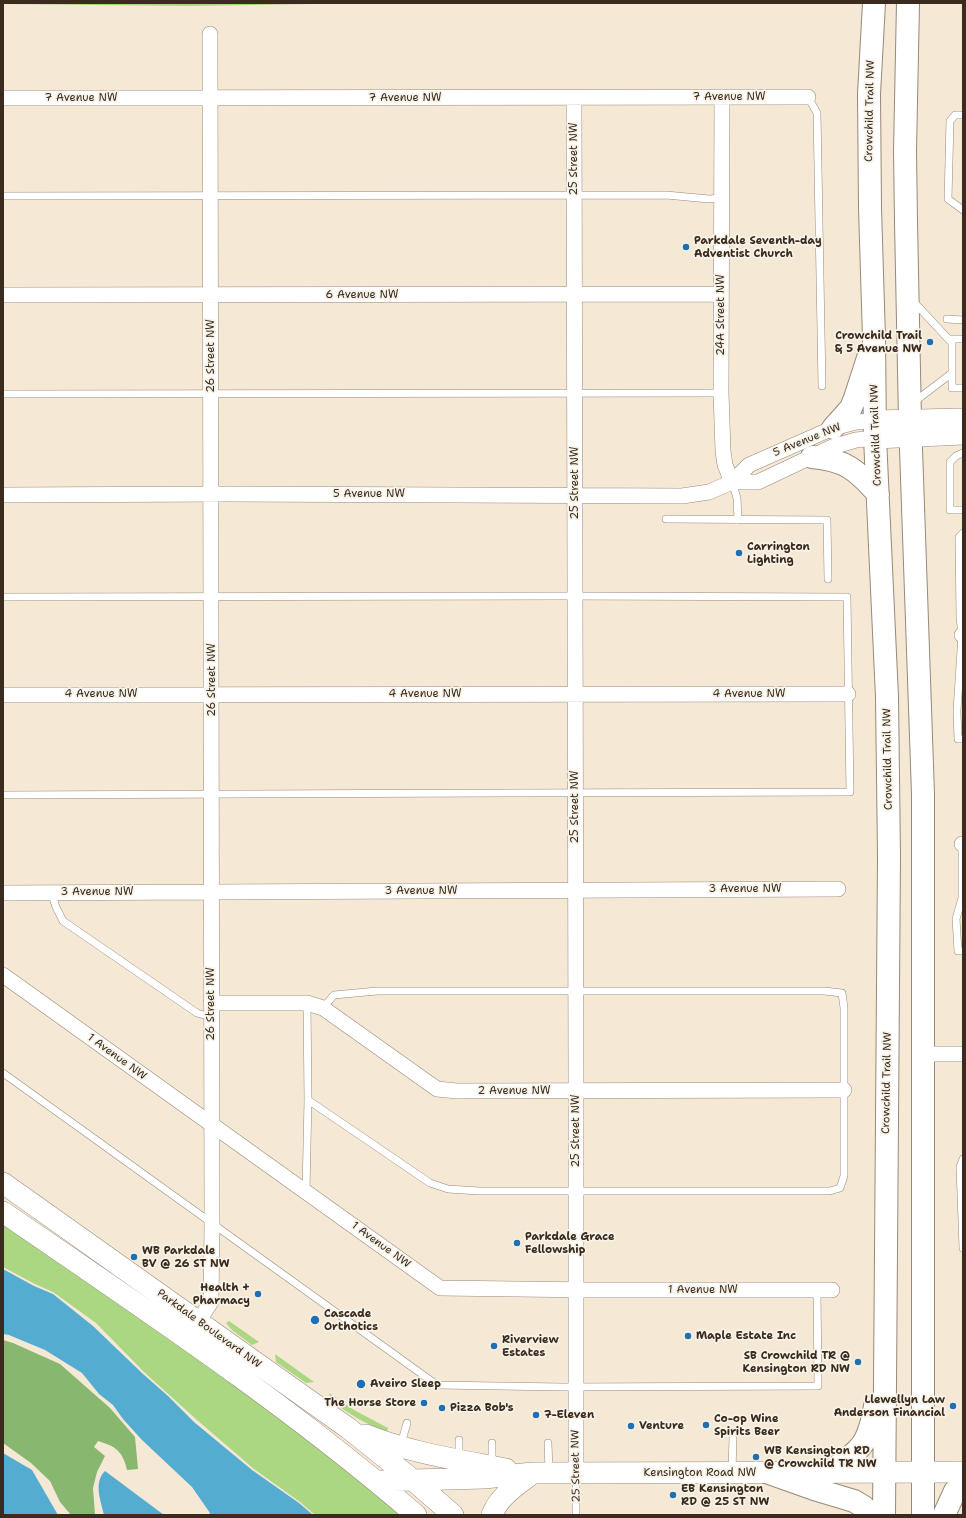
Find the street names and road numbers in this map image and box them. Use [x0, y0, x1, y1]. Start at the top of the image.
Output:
street label: Crowchild Trail NW [863, 60, 877, 162]
street label: 7 Avenue NW [693, 90, 765, 104]
street label: 7 Avenue NW [45, 91, 117, 105]
street label: 7 Avenue NW [369, 91, 441, 105]
street label: 25 Street NW [567, 123, 581, 195]
street label: 24A Street NW [714, 274, 728, 356]
street label: 6 Avenue NW [326, 288, 398, 302]
street label: 26 Street NW [204, 319, 218, 393]
street label: Crowchild Trail NW [868, 384, 884, 486]
street label: 5 Avenue NW [771, 420, 843, 460]
street label: 25 Street NW [568, 447, 582, 519]
street label: 5 Avenue NW [333, 487, 405, 501]
street label: 26 Street NW [205, 643, 219, 717]
street label: 4 Avenue NW [65, 687, 137, 701]
street label: 4 Avenue NW [389, 687, 461, 701]
street label: 4 Avenue NW [713, 687, 785, 701]
street label: Crowchild Trail NW [881, 708, 895, 810]
street label: 25 Street NW [568, 771, 582, 843]
street label: 3 Avenue NW [709, 882, 781, 896]
street label: 3 Avenue NW [385, 884, 457, 898]
street label: 3 Avenue NW [61, 885, 133, 899]
street label: 26 Street NW [204, 967, 218, 1041]
street label: 1 Avenue NW [85, 1031, 149, 1083]
street label: Crowchild Trail NW [880, 1032, 894, 1134]
street label: 2 Avenue NW [478, 1084, 550, 1098]
street label: 25 Street NW [569, 1095, 583, 1167]
street label: 1 Avenue NW [349, 1219, 413, 1271]
street label: 1 Avenue NW [668, 1283, 738, 1297]
street label: Parkdale Boulevard NW [154, 1287, 264, 1371]
street label: 25 Street NW [569, 1429, 583, 1503]
street label: Kensington Road NW [644, 1466, 756, 1480]

